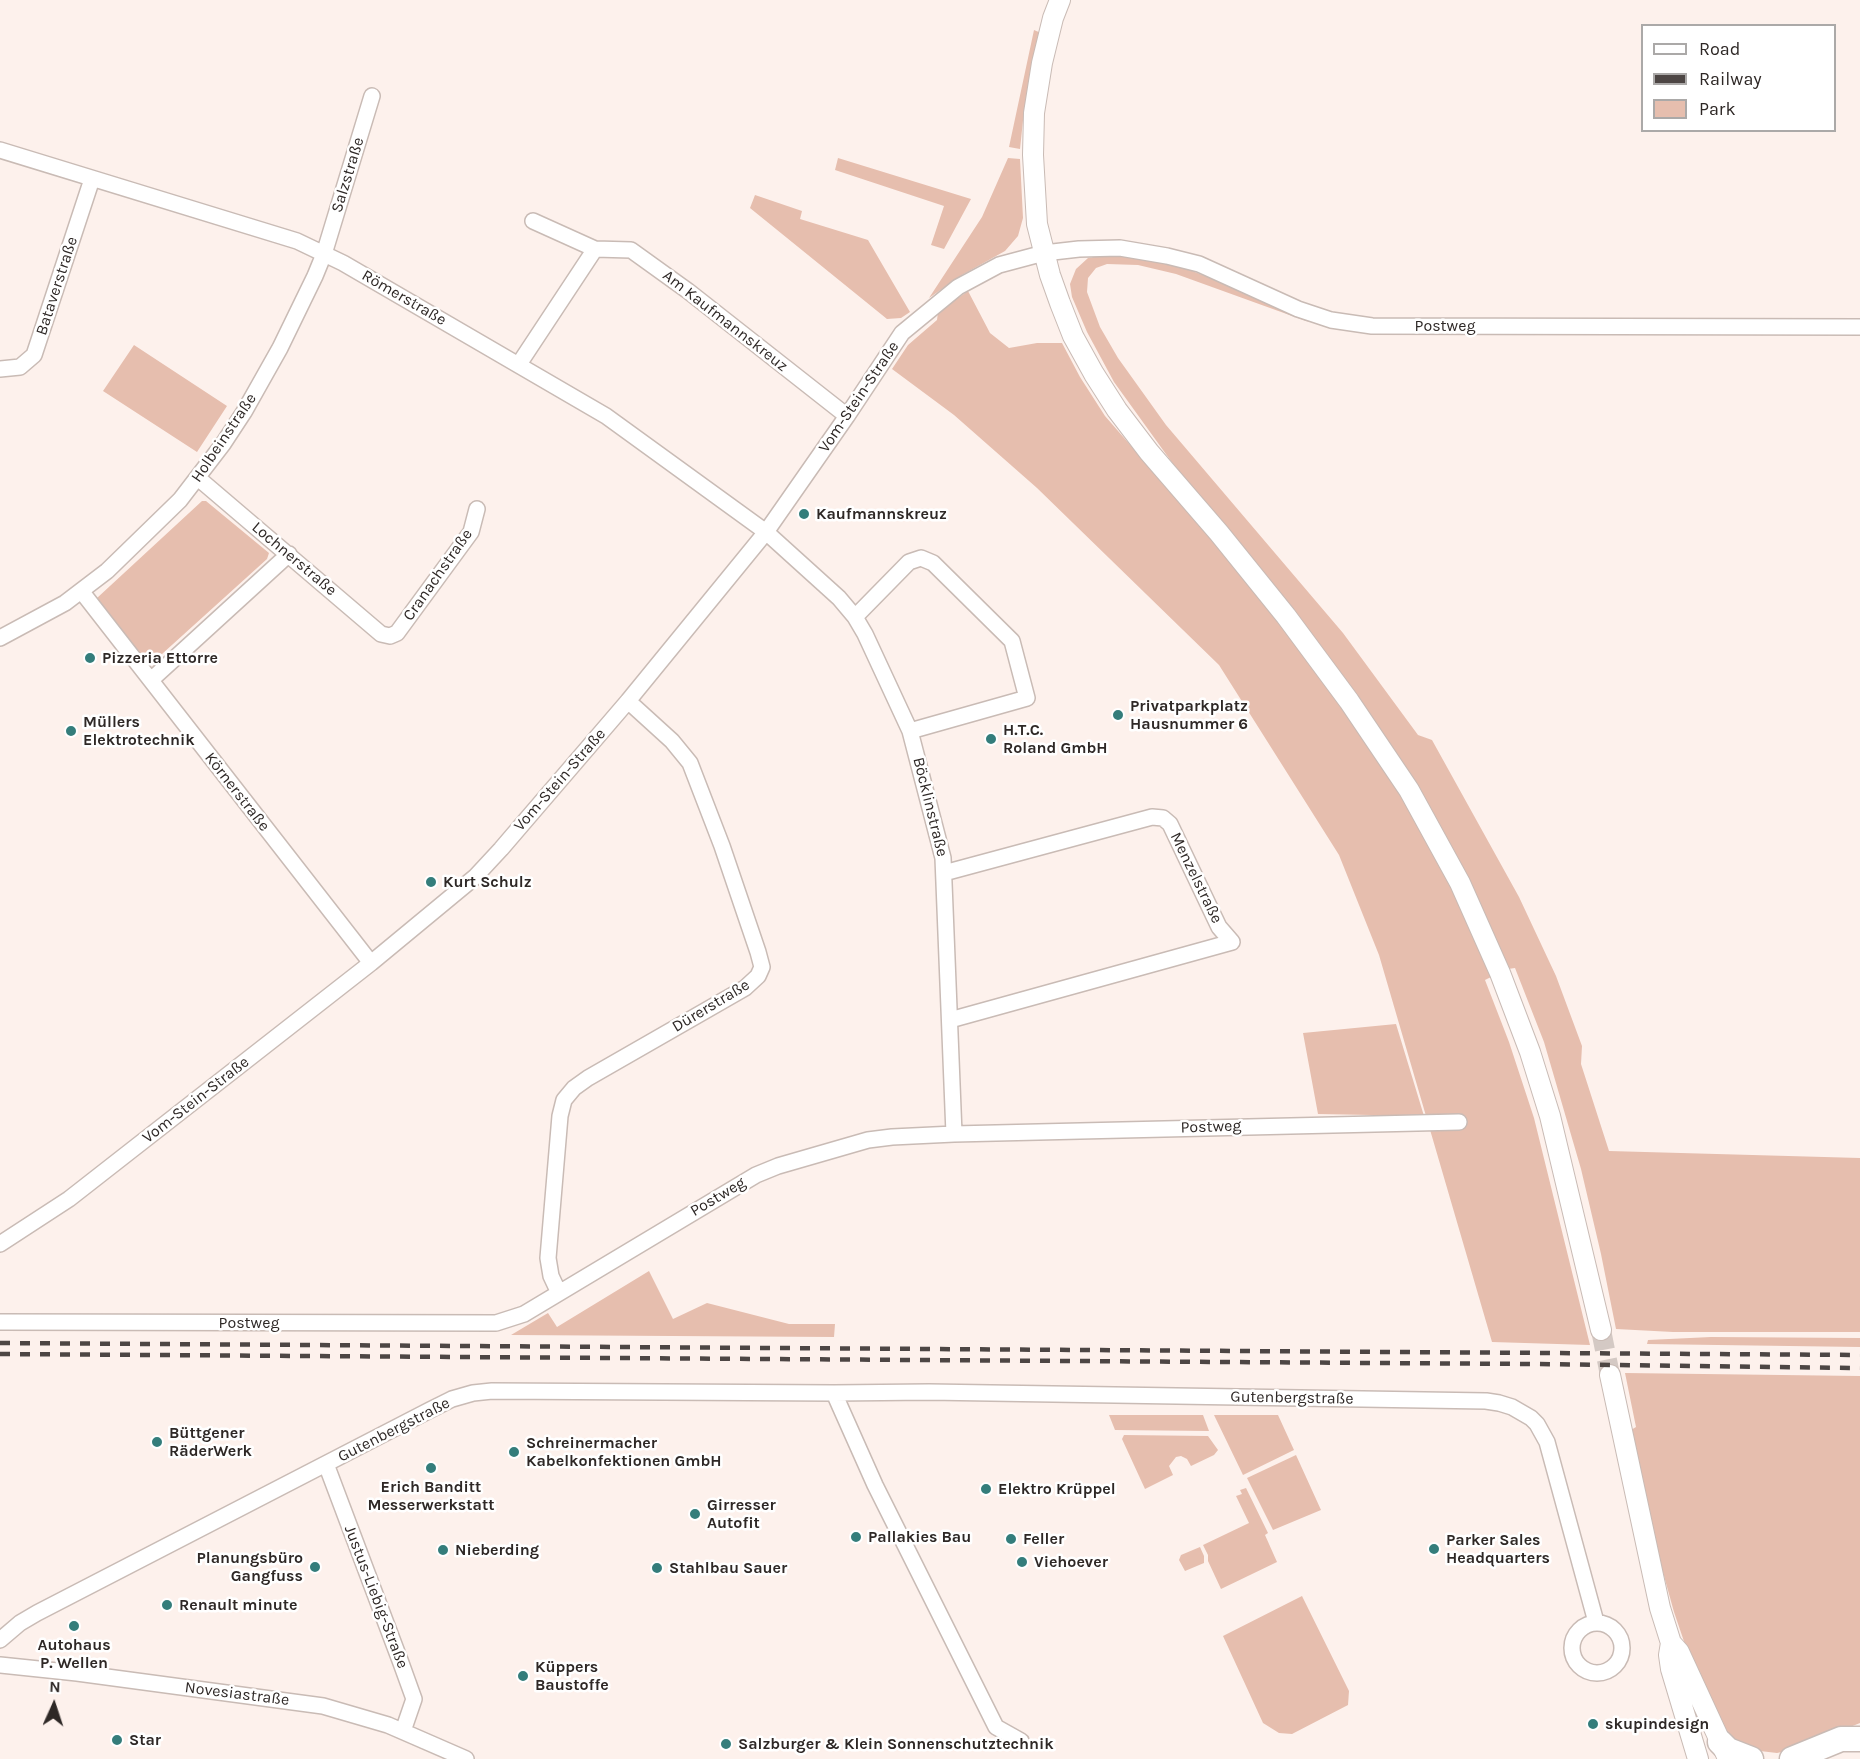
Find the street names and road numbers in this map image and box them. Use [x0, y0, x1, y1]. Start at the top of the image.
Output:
street label: Salzstraße [327, 135, 369, 215]
street label: Bataverstraße [32, 234, 82, 338]
street label: Römerstraße [358, 266, 450, 330]
street label: Am Kaufmannskreuz [659, 266, 791, 376]
street label: Postweg [1415, 316, 1475, 336]
street label: Vom-Stein-Straße [815, 338, 903, 456]
street label: Holbeinstraße [187, 390, 261, 486]
street label: Lochnerstraße [248, 518, 340, 600]
street label: Cranachstraße [399, 525, 477, 625]
street label: Vom-Stein-Straße [510, 725, 610, 835]
street label: Körnerstraße [200, 749, 274, 835]
street label: Böcklinstraße [908, 755, 952, 859]
street label: Menzelstraße [1166, 829, 1226, 927]
street label: Dürerstraße [669, 975, 753, 1037]
street label: Vom-Stein-Straße [139, 1052, 253, 1148]
street label: Postweg [1180, 1116, 1242, 1138]
street label: Postweg [687, 1173, 749, 1221]
street label: Postweg [219, 1313, 279, 1333]
street label: Gutenbergstraße [1230, 1387, 1354, 1409]
street label: Gutenbergstraße [335, 1393, 453, 1467]
street label: Justus-Liebig-Straße [340, 1523, 412, 1671]
street label: Novesiastraße [184, 1678, 290, 1710]

